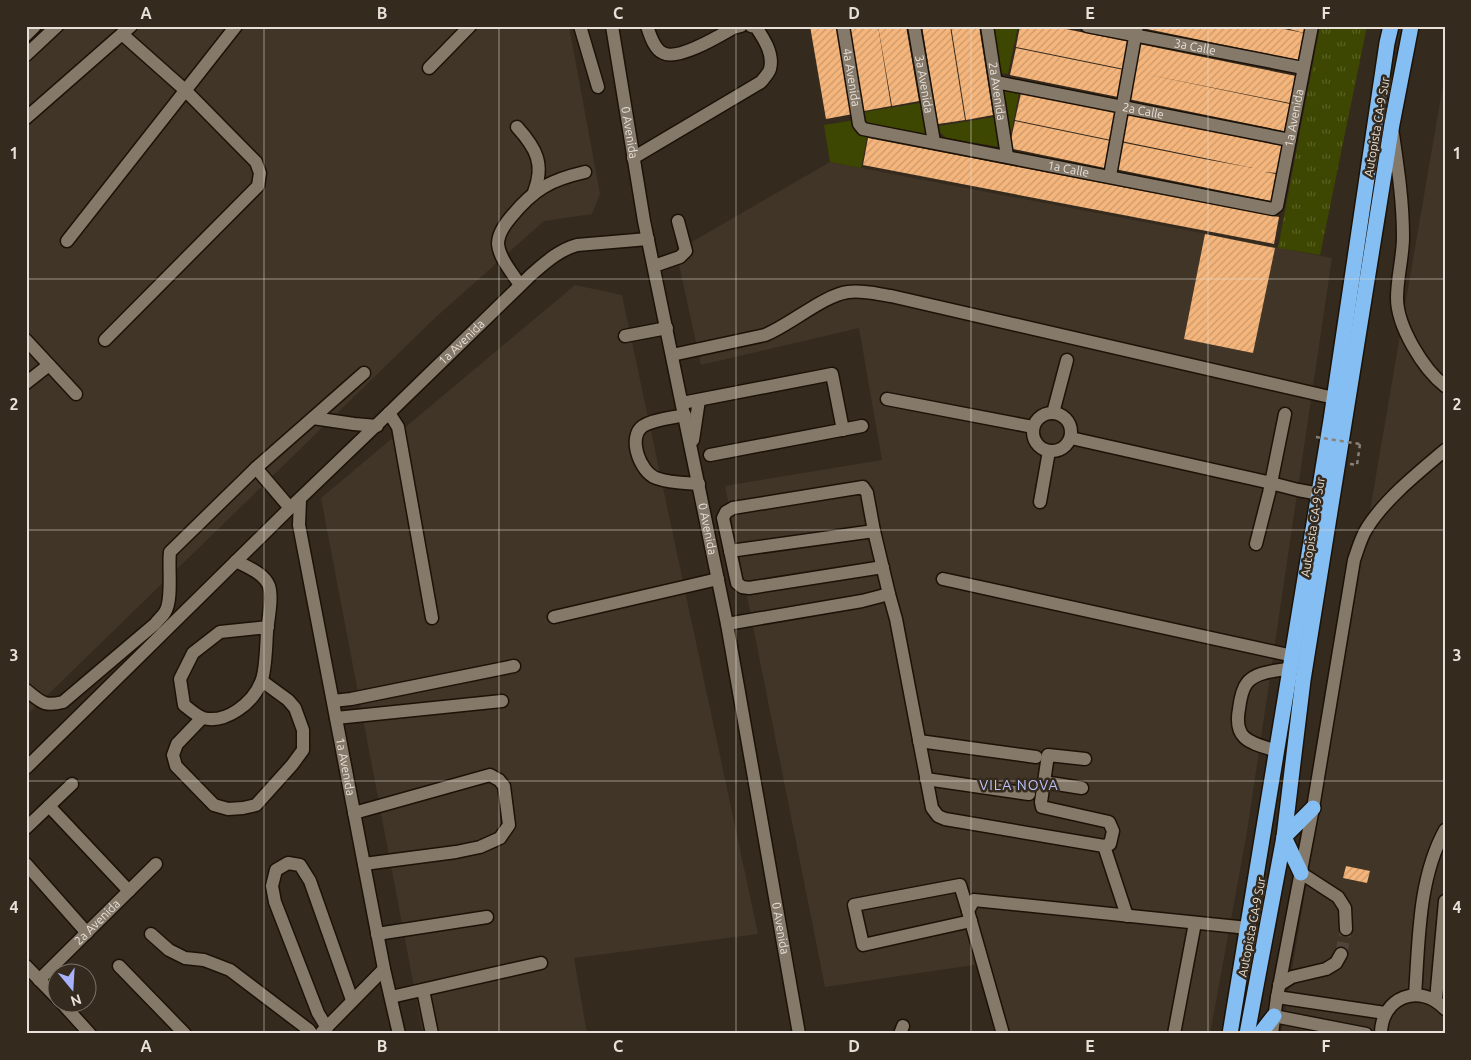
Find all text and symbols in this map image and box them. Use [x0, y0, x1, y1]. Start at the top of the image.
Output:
text: A [140, 4, 152, 22]
text: B [377, 4, 387, 22]
text: C [613, 4, 623, 22]
text: D [848, 4, 860, 22]
text: E [1085, 4, 1095, 22]
text: F [1322, 4, 1331, 22]
street label: 3a Calle [1173, 36, 1217, 57]
street label: 4a Avenida [841, 47, 863, 107]
street label: 3a Avenida [913, 54, 936, 114]
street label: 2a Avenida [987, 61, 1008, 121]
street label: Autopista CA-9 Sur [1361, 76, 1392, 178]
street label: 1a Avenida [1282, 88, 1306, 148]
street label: 2a Calle [1121, 100, 1165, 121]
street label: 0 Avenida [619, 105, 641, 160]
text: 1 [9, 144, 19, 162]
text: 1 [1452, 144, 1462, 162]
street label: 1a Calle [1047, 158, 1090, 179]
street label: 1a Avenida [436, 317, 487, 367]
text: 2 [9, 395, 19, 413]
text: 2 [1452, 395, 1462, 413]
street label: Autopista CA-9 Sur [1298, 475, 1327, 578]
street label: 0 Avenida [696, 502, 720, 556]
text: 3 [9, 646, 19, 664]
text: 3 [1452, 646, 1462, 664]
street label: 1a Avenida [334, 736, 358, 797]
district label: VILA NOVA [979, 777, 1059, 793]
street label: Autopista CA-9 Sur [1235, 876, 1268, 978]
street label: 2a Avenida [71, 897, 122, 947]
text: 4 [9, 898, 19, 916]
text: 4 [1452, 898, 1462, 916]
street label: 0 Avenida [770, 901, 792, 955]
north arrow [48, 962, 98, 1012]
text: N [69, 991, 83, 1010]
text: A [140, 1037, 152, 1055]
text: B [377, 1037, 387, 1055]
text: C [613, 1037, 623, 1055]
text: D [848, 1037, 860, 1055]
text: E [1085, 1037, 1095, 1055]
text: F [1322, 1037, 1331, 1055]

